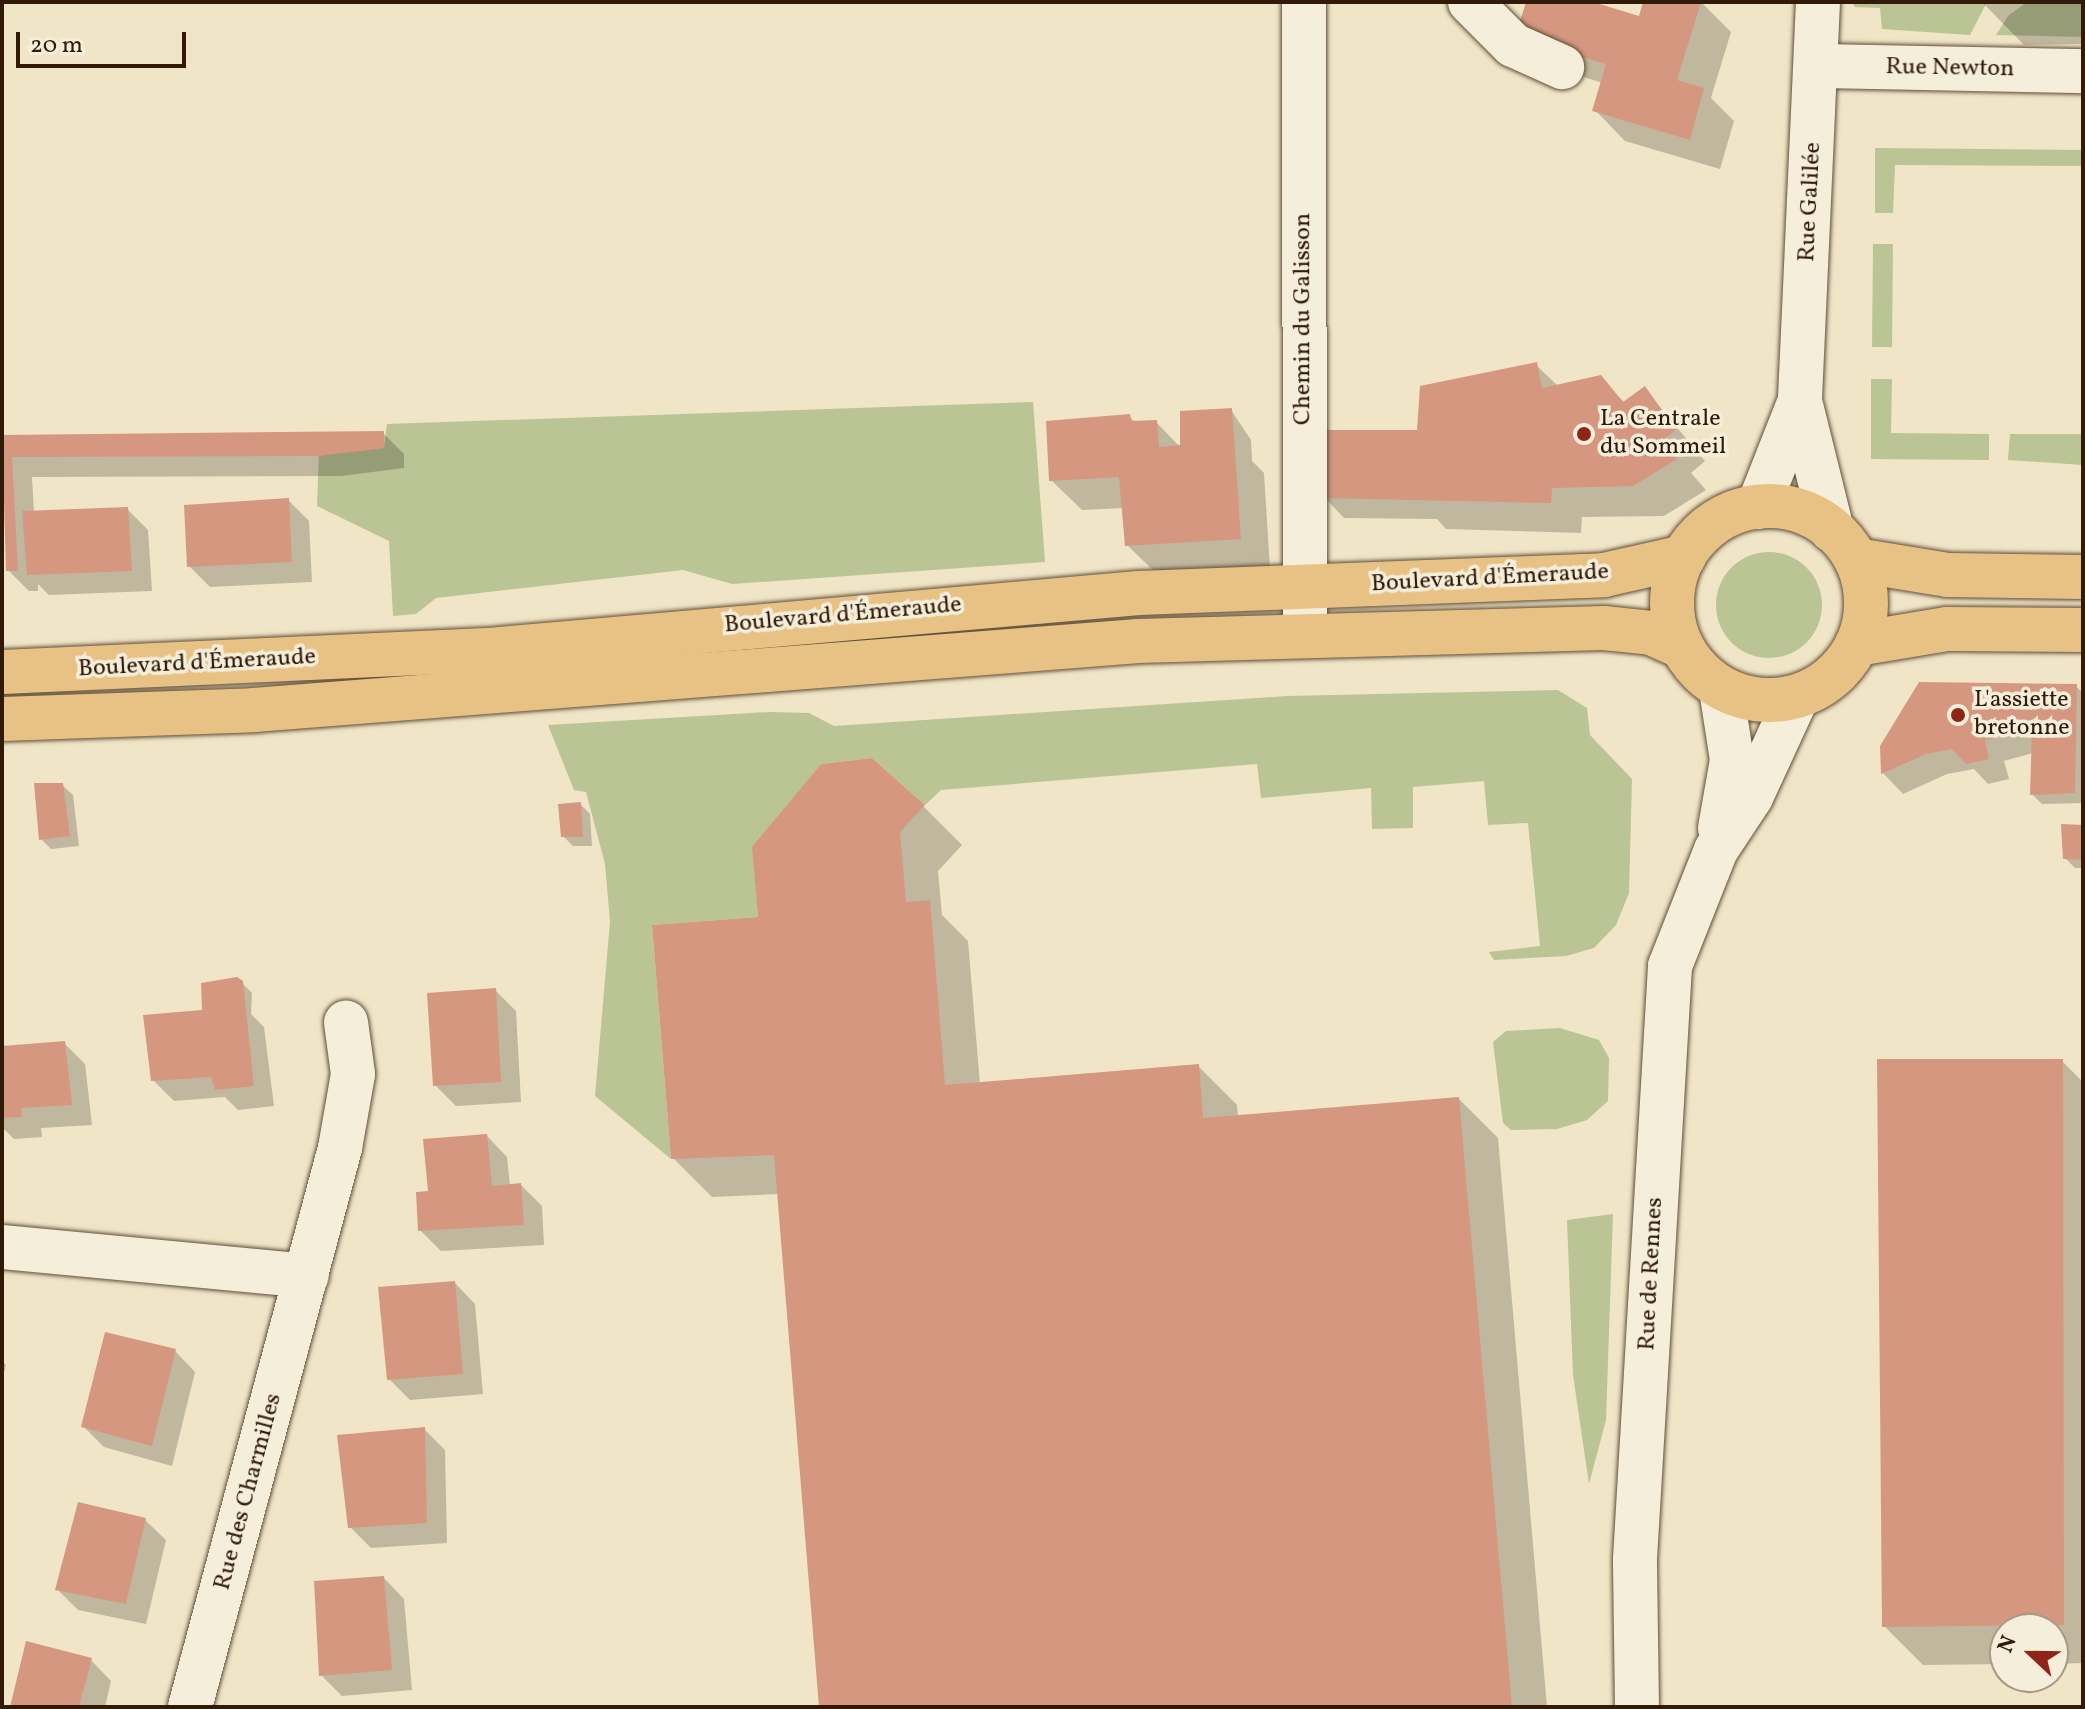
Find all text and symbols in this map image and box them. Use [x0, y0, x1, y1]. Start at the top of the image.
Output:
scale bar [20, 16, 190, 66]
text: 20 m [30, 29, 83, 63]
street label: Rue Newton [1885, 53, 2015, 85]
street label: Rue Galilée [1793, 141, 1829, 263]
street label: Chemin du Galisson [1290, 213, 1318, 425]
place label: La Centrale du Sommeil [1600, 406, 1726, 462]
marker: La Centrale du Sommeil [1575, 425, 1593, 443]
street label: Boulevard d'Émeraude [1370, 558, 1610, 600]
street label: Boulevard d'Émeraude [723, 591, 963, 641]
street label: Boulevard d'Émeraude [77, 643, 317, 685]
place label: L'assiette bretonne [1974, 687, 2070, 743]
marker: L'assiette bretonne [1949, 706, 1967, 724]
street label: Rue de Rennes [1634, 1197, 1670, 1351]
street label: Rue des Charmilles [209, 1390, 289, 1594]
north arrow [1989, 1613, 2069, 1693]
text: N [1991, 1631, 2026, 1658]

